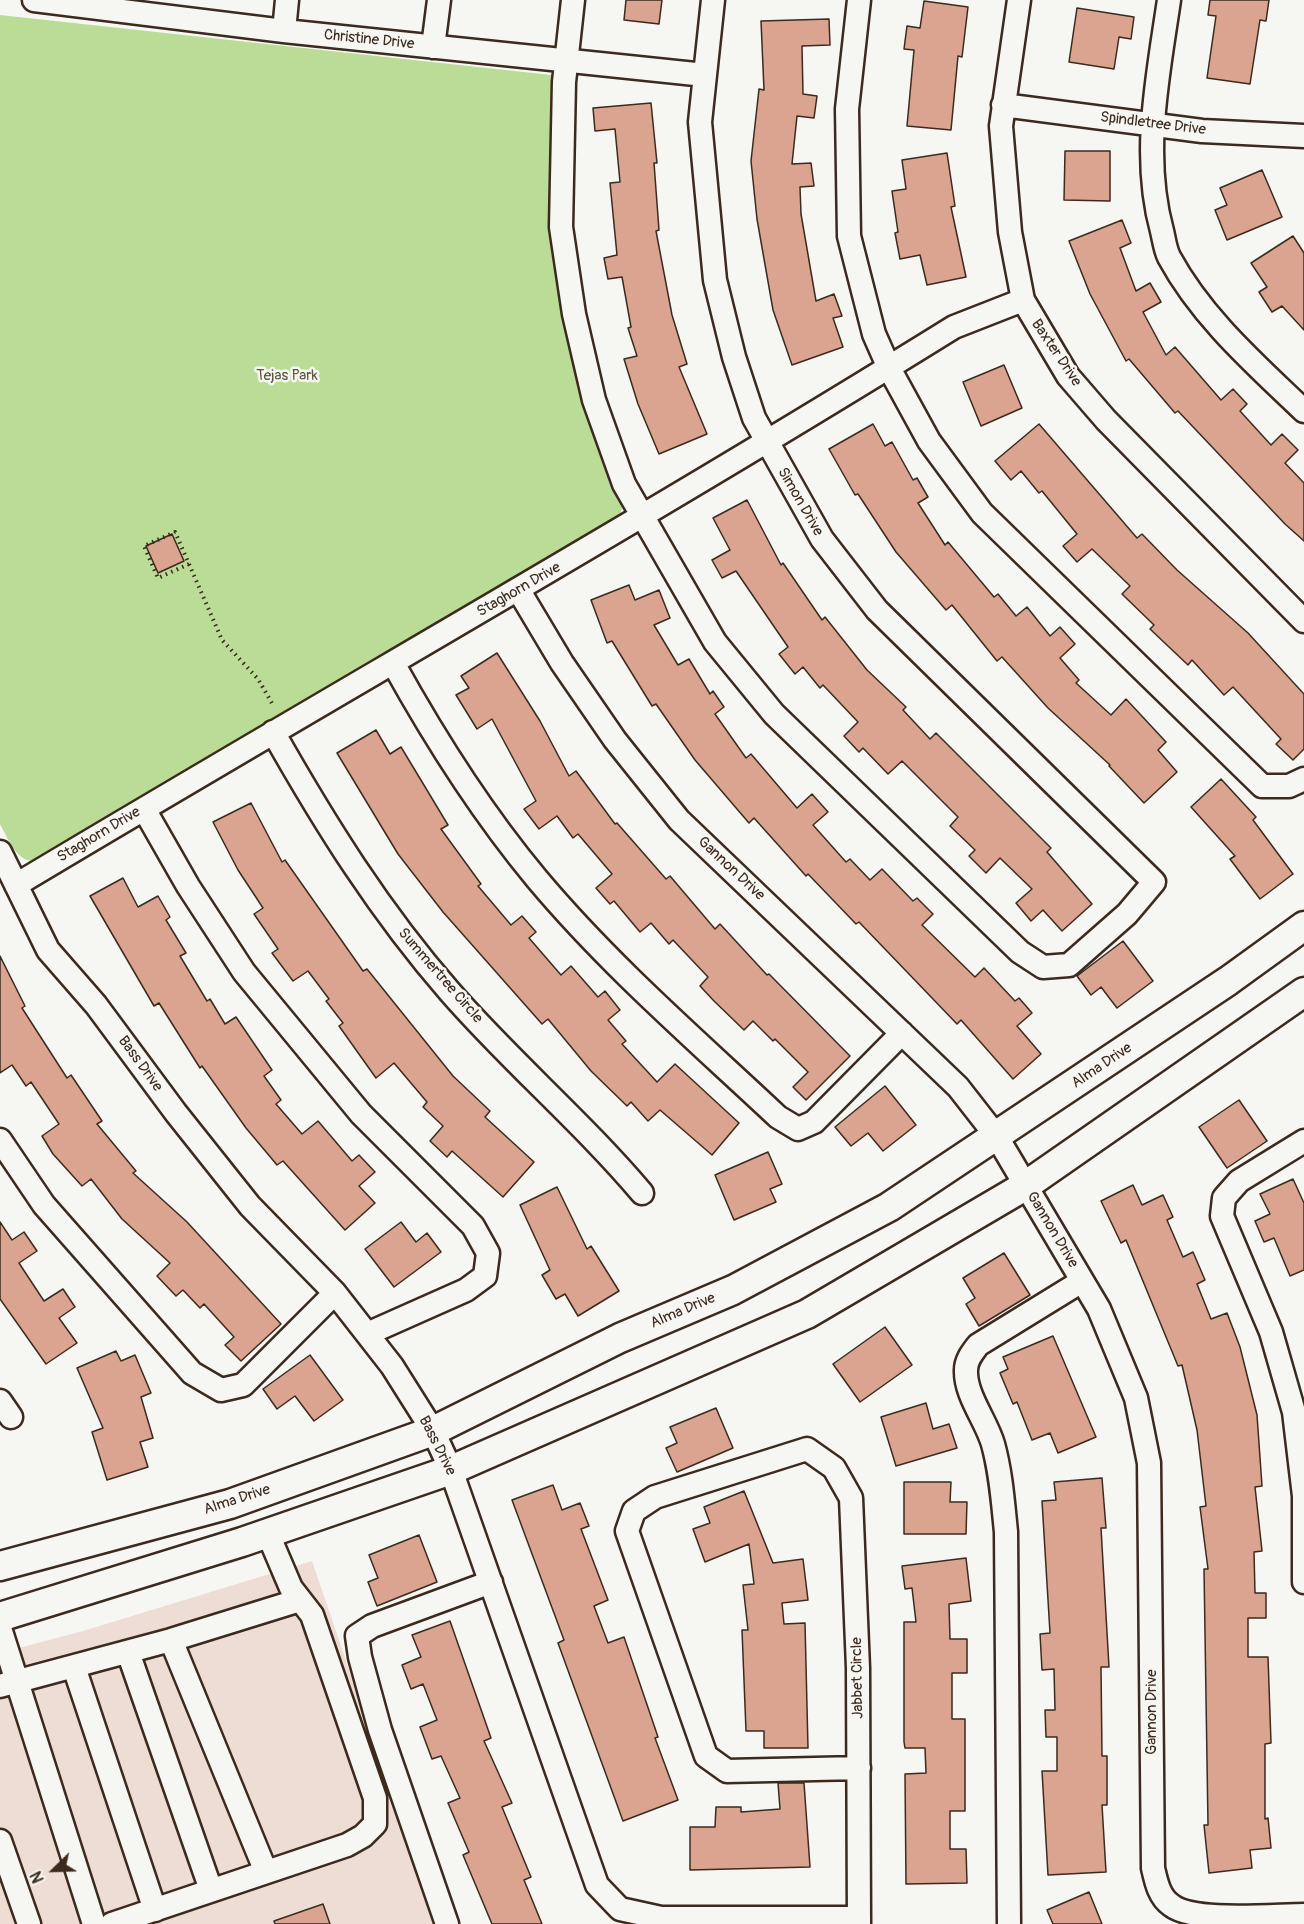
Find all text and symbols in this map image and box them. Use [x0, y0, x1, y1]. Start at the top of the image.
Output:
street label: Christine Drive [323, 26, 415, 54]
street label: Spindletree Drive [1099, 109, 1207, 139]
street label: Baxter Drive [1027, 316, 1085, 390]
park label: Tejas Park [256, 367, 318, 385]
street label: Simon Drive [773, 465, 827, 539]
street label: Staghorn Drive [474, 559, 564, 621]
street label: Staghorn Drive [54, 803, 144, 867]
street label: Gannon Drive [694, 833, 768, 905]
street label: Summertree Circle [394, 925, 486, 1027]
street label: Bass Drive [114, 1033, 166, 1095]
street label: Alma Drive [1068, 1039, 1136, 1093]
street label: Gannon Drive [1022, 1189, 1082, 1271]
street label: Alma Drive [648, 1289, 718, 1333]
street label: Bass Drive [414, 1413, 460, 1479]
street label: Alma Drive [201, 1481, 273, 1519]
street label: Jabbet Circle [848, 1637, 868, 1719]
street label: Gannon Drive [1143, 1669, 1161, 1755]
north arrow [24, 1840, 84, 1900]
text: N [26, 1868, 49, 1886]

